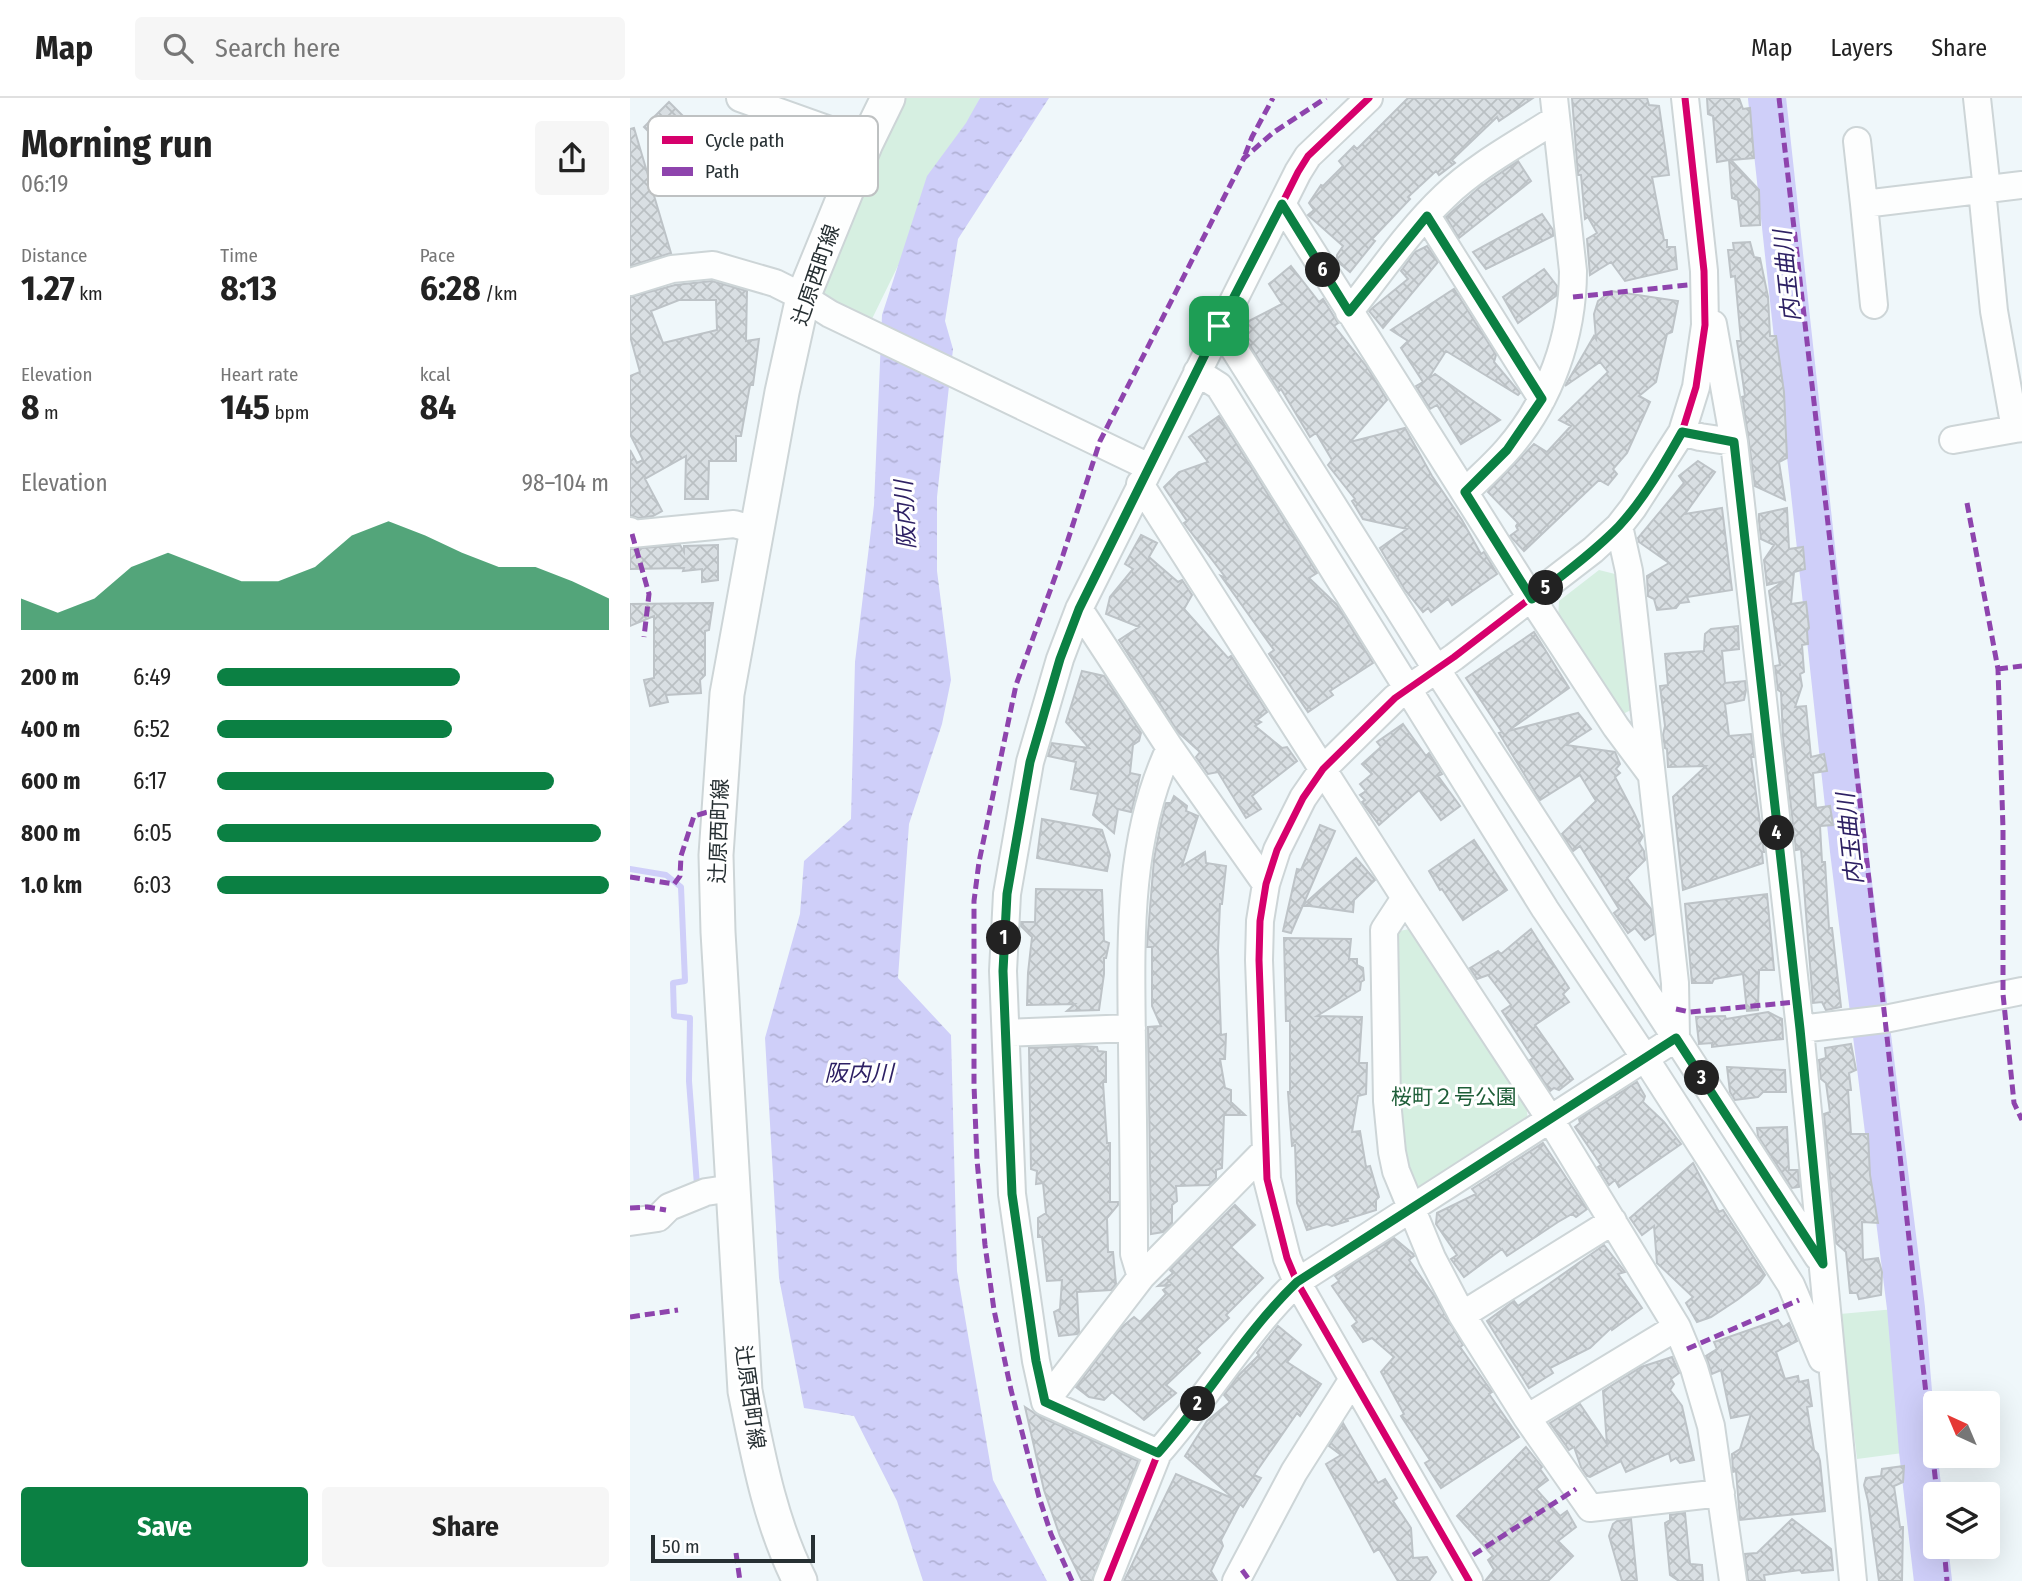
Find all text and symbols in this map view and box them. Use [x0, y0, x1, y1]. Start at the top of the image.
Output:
search box [135, 17, 625, 80]
text: Map [35, 28, 93, 68]
icon: search [159, 29, 197, 67]
text: Search here [215, 33, 340, 64]
text: Map [1751, 34, 1793, 62]
text: Layers [1831, 34, 1893, 62]
text: Share [1931, 34, 1987, 62]
legend [648, 116, 878, 196]
text: Morning run [21, 121, 213, 167]
button: share [535, 121, 609, 195]
text: Cycle path [705, 129, 784, 152]
text: Path [705, 160, 740, 183]
text: 06:19 [21, 170, 68, 198]
street label: 辻原西町線 [787, 221, 845, 329]
water label: 内玉曲川 [1768, 226, 1806, 323]
text: Distance [21, 244, 88, 267]
text: Time [220, 244, 258, 267]
text: Pace [420, 244, 455, 267]
pin: 6 [1306, 252, 1340, 288]
text: 6 [1318, 258, 1327, 281]
text: 1.27 [21, 267, 75, 309]
text: 8:13 [220, 267, 277, 309]
text: 6:28 [420, 267, 481, 309]
text: km [75, 282, 103, 305]
text: /km [481, 282, 518, 305]
pin [1189, 296, 1249, 356]
icon: arrive [1200, 307, 1238, 345]
text: Elevation [21, 363, 93, 386]
text: Heart rate [220, 363, 298, 386]
text: kcal [420, 363, 450, 386]
text: 8 [21, 386, 39, 428]
text: 145 [220, 386, 270, 428]
text: 84 [420, 386, 456, 428]
text: m [39, 401, 59, 424]
text: bpm [270, 401, 309, 424]
text: Elevation [21, 469, 108, 497]
text: 98–104 m [522, 469, 609, 497]
water label: 阪内川 [889, 477, 921, 550]
pin: 5 [1528, 570, 1564, 606]
text: 5 [1541, 576, 1550, 599]
text: 200 m [21, 663, 79, 691]
text: 6:49 [133, 663, 171, 691]
text: 400 m [21, 715, 80, 743]
text: 6:52 [133, 715, 170, 743]
text: 600 m [21, 767, 80, 795]
text: 6:17 [133, 767, 167, 795]
street label: 辻原西町線 [704, 778, 734, 884]
water label: 内玉曲川 [1831, 789, 1869, 886]
pin: 4 [1760, 816, 1794, 850]
text: 800 m [21, 819, 81, 847]
text: 6:05 [133, 819, 172, 847]
text: 4 [1772, 821, 1781, 844]
text: 1.0 km [21, 871, 82, 899]
text: 6:03 [133, 871, 171, 899]
pin: 1 [986, 920, 1022, 956]
text: 1 [999, 926, 1008, 949]
water label: 阪内川 [825, 1059, 897, 1087]
pin: 3 [1684, 1060, 1720, 1096]
text: 3 [1697, 1066, 1706, 1089]
park label: 桜町２号公園 [1391, 1084, 1517, 1110]
street label: 辻原西町線 [730, 1343, 770, 1451]
pin: 2 [1180, 1386, 1216, 1422]
north arrow [1923, 1391, 2000, 1468]
map controls [1923, 1391, 2000, 1559]
text: 2 [1193, 1392, 1202, 1415]
button: layers [1923, 1482, 2000, 1559]
button: Save [21, 1487, 308, 1567]
button: Share [322, 1487, 609, 1567]
scale bar [651, 1532, 816, 1564]
text: 50 m [662, 1535, 700, 1558]

